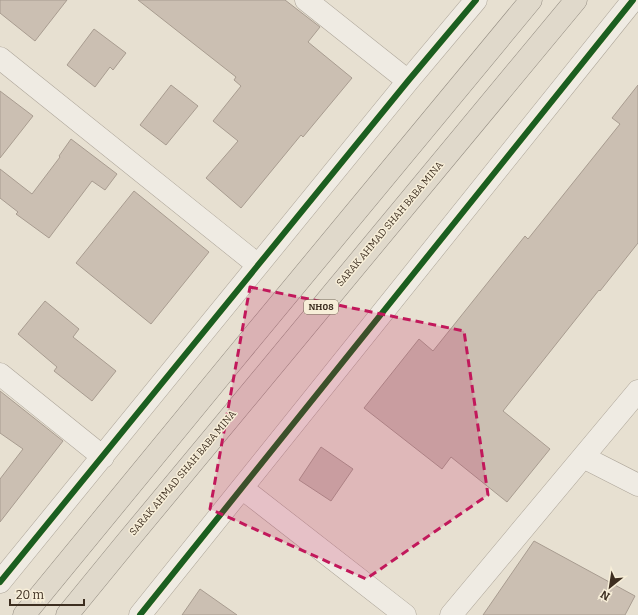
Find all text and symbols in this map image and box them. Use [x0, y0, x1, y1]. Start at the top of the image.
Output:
street label: SARAK AHMAD SHAH BABA MINA [334, 158, 446, 289]
road number: NH08 [304, 300, 338, 314]
street label: SARAK AHMAD SHAH BABA MINA [127, 407, 239, 538]
north arrow [590, 567, 630, 607]
scale bar [10, 581, 84, 607]
text: N [598, 587, 612, 603]
text: 20 m [16, 588, 45, 602]

